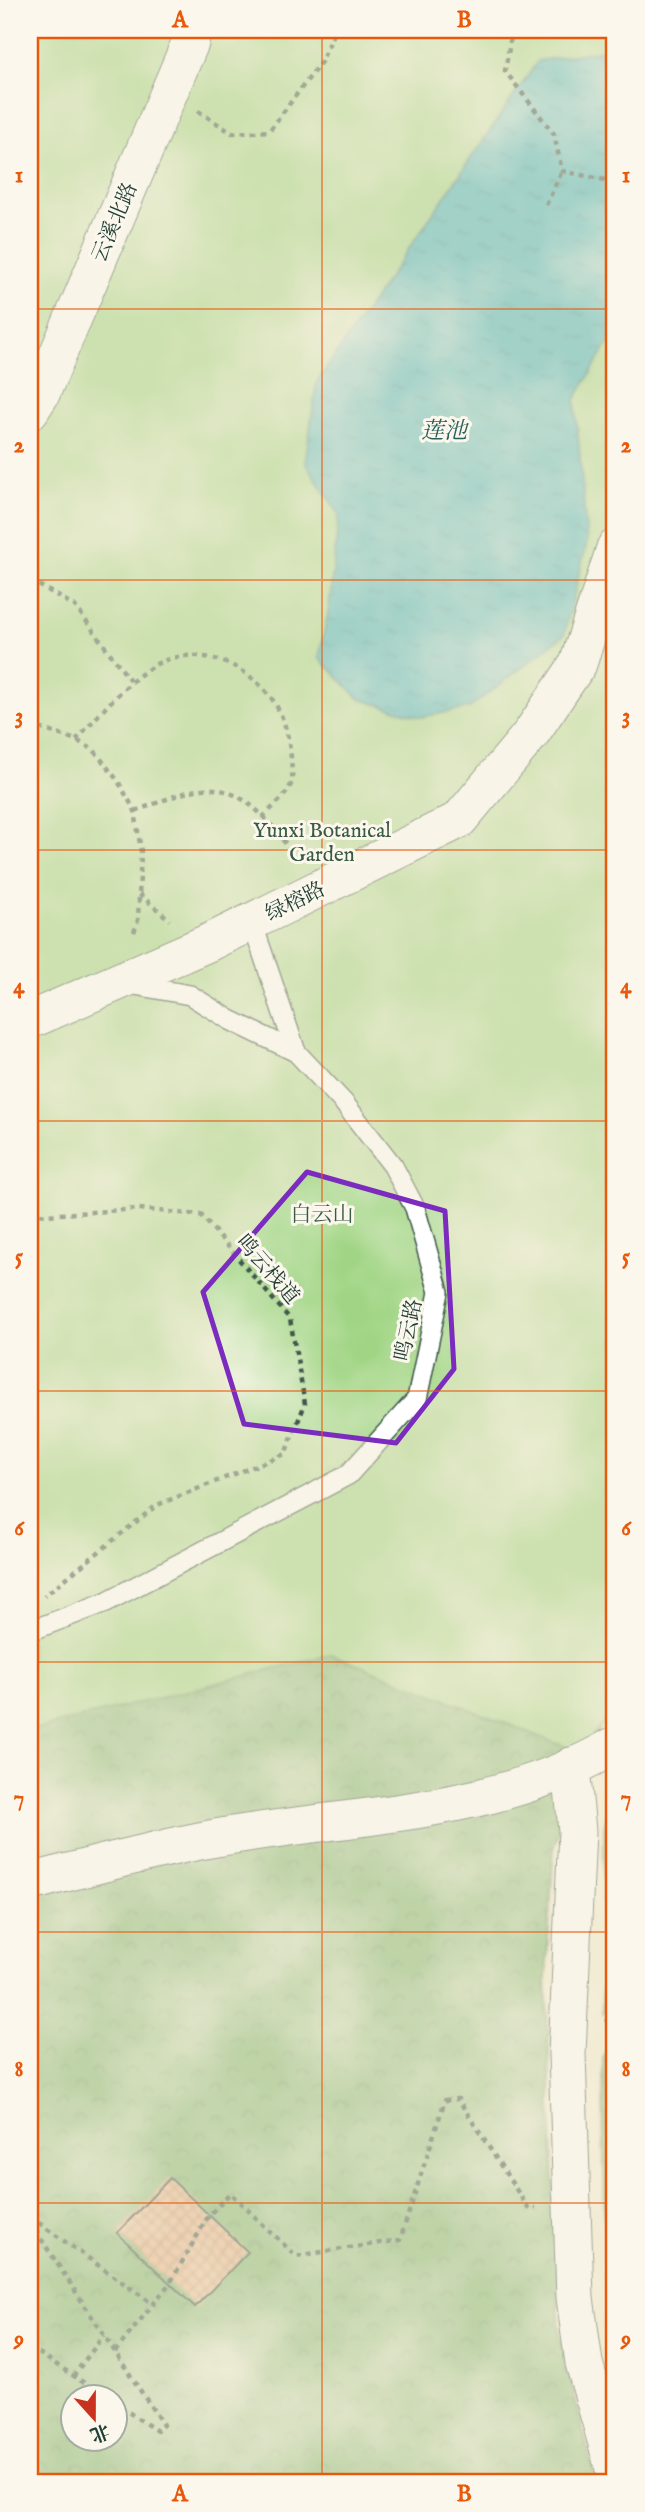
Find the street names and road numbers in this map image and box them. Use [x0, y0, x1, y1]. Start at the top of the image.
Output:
street label: 云溪北路 [87, 179, 144, 267]
street label: 绿榕路 [261, 876, 330, 928]
street label: 鸣云栈道 [229, 1229, 305, 1311]
street label: 鸣云路 [390, 1297, 429, 1364]

